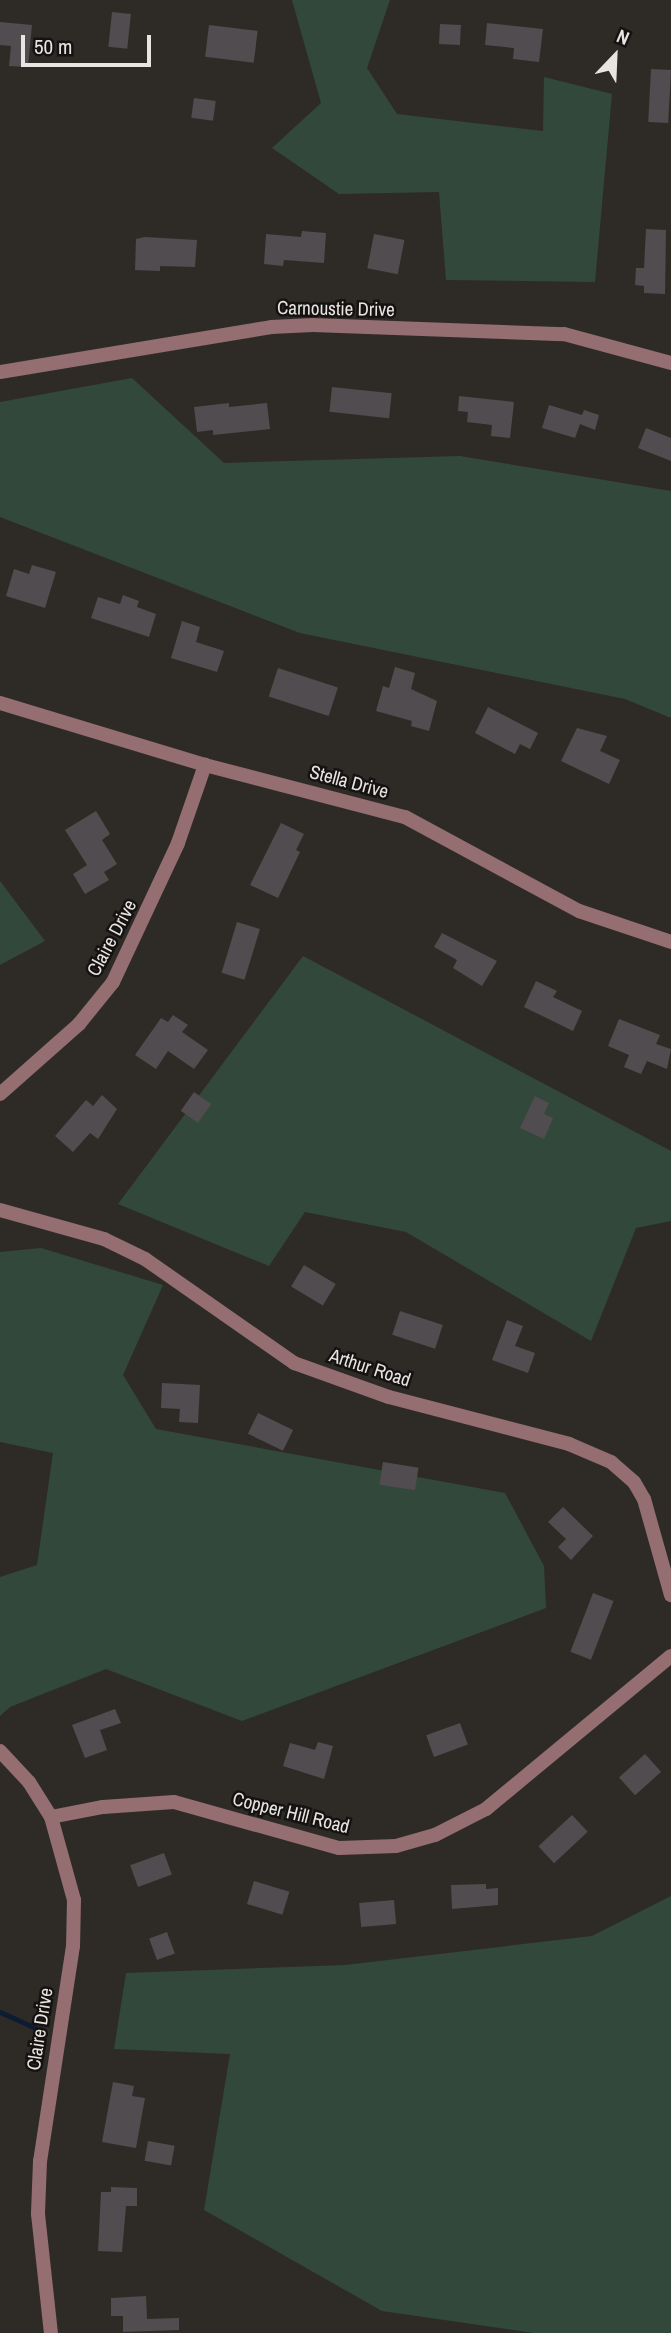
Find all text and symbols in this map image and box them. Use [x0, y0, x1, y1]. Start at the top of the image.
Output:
scale bar [24, 21, 154, 65]
north arrow [580, 21, 650, 91]
text: N [613, 23, 633, 51]
text: 50 m [34, 32, 72, 61]
street label: Carnoustie Drive [277, 297, 395, 321]
street label: Stella Drive [307, 761, 391, 803]
street label: Claire Drive [82, 896, 142, 980]
street label: Arthur Road [327, 1344, 413, 1392]
street label: Copper Hill Road [230, 1787, 352, 1839]
street label: Claire Drive [22, 1986, 58, 2072]

